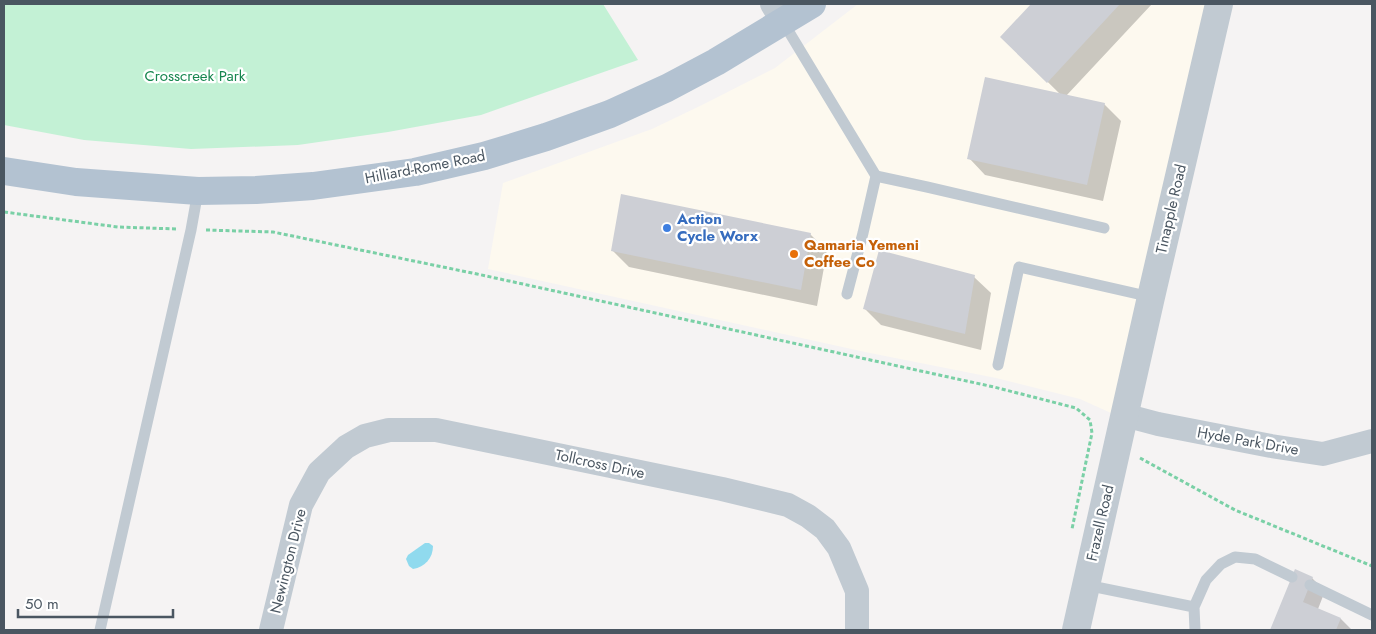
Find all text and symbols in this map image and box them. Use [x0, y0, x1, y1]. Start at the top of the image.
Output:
park label: Crosscreek Park [145, 65, 246, 87]
street label: Hilliard-Rome Road [363, 145, 487, 189]
street label: Tinapple Road [1150, 162, 1192, 256]
place label: Action Cycle Worx [676, 208, 758, 247]
marker: Action Cycle Worx [661, 222, 673, 234]
place label: Qamaria Yemeni Coffee Co [804, 234, 919, 273]
marker: Qamaria Yemeni Coffee Co [788, 248, 800, 260]
street label: Hyde Park Drive [1196, 421, 1301, 461]
street label: Tollcross Drive [553, 444, 647, 484]
street label: Frazell Road [1081, 483, 1119, 563]
street label: Newington Drive [264, 506, 312, 616]
scale bar [18, 586, 172, 618]
text: 50 m [25, 593, 59, 615]

